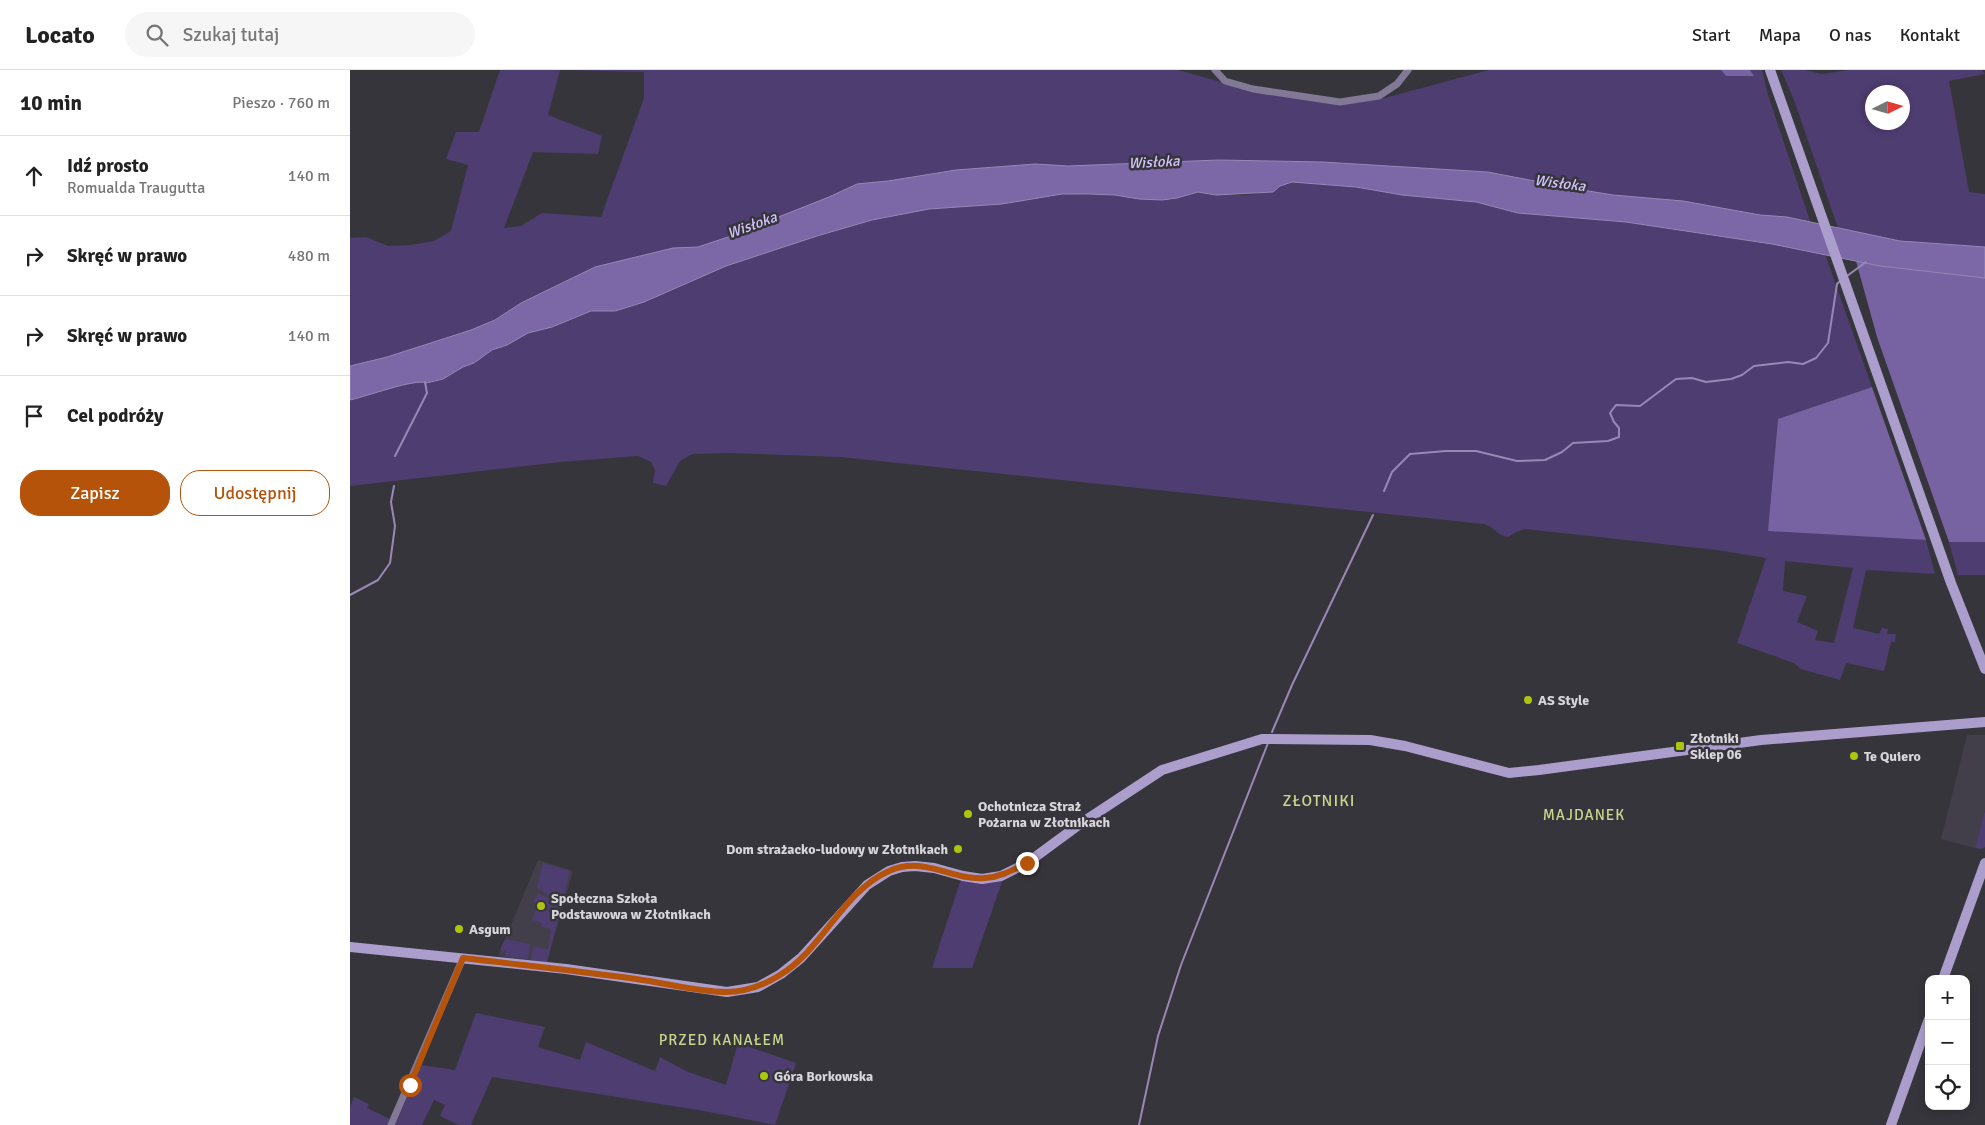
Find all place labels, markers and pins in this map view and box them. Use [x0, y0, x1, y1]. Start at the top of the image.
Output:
place label: AS Style [1538, 692, 1589, 709]
marker: AS Style [1522, 694, 1534, 706]
place label: Złotniki Sklep 06 [1690, 730, 1742, 763]
marker: Złotniki Sklep 06 [1674, 740, 1686, 752]
place label: Te Quiero [1864, 748, 1921, 765]
marker: Te Quiero [1848, 750, 1860, 762]
place label: Ochotnicza Straż Pożarna w Złotnikach [978, 798, 1110, 831]
marker: Ochotnicza Straż Pożarna w Złotnikach [962, 808, 974, 820]
place label: Dom strażacko-ludowy w Złotnikach [726, 841, 948, 858]
marker: Dom strażacko-ludowy w Złotnikach [952, 843, 964, 855]
place label: Społeczna Szkoła Podstawowa w Złotnikach [551, 890, 711, 923]
marker: Społeczna Szkoła Podstawowa w Złotnikach [535, 900, 547, 912]
place label: Asgum [469, 921, 511, 938]
marker: Asgum [453, 923, 465, 935]
place label: Góra Borkowska [774, 1068, 873, 1085]
marker: Góra Borkowska [758, 1070, 770, 1082]

